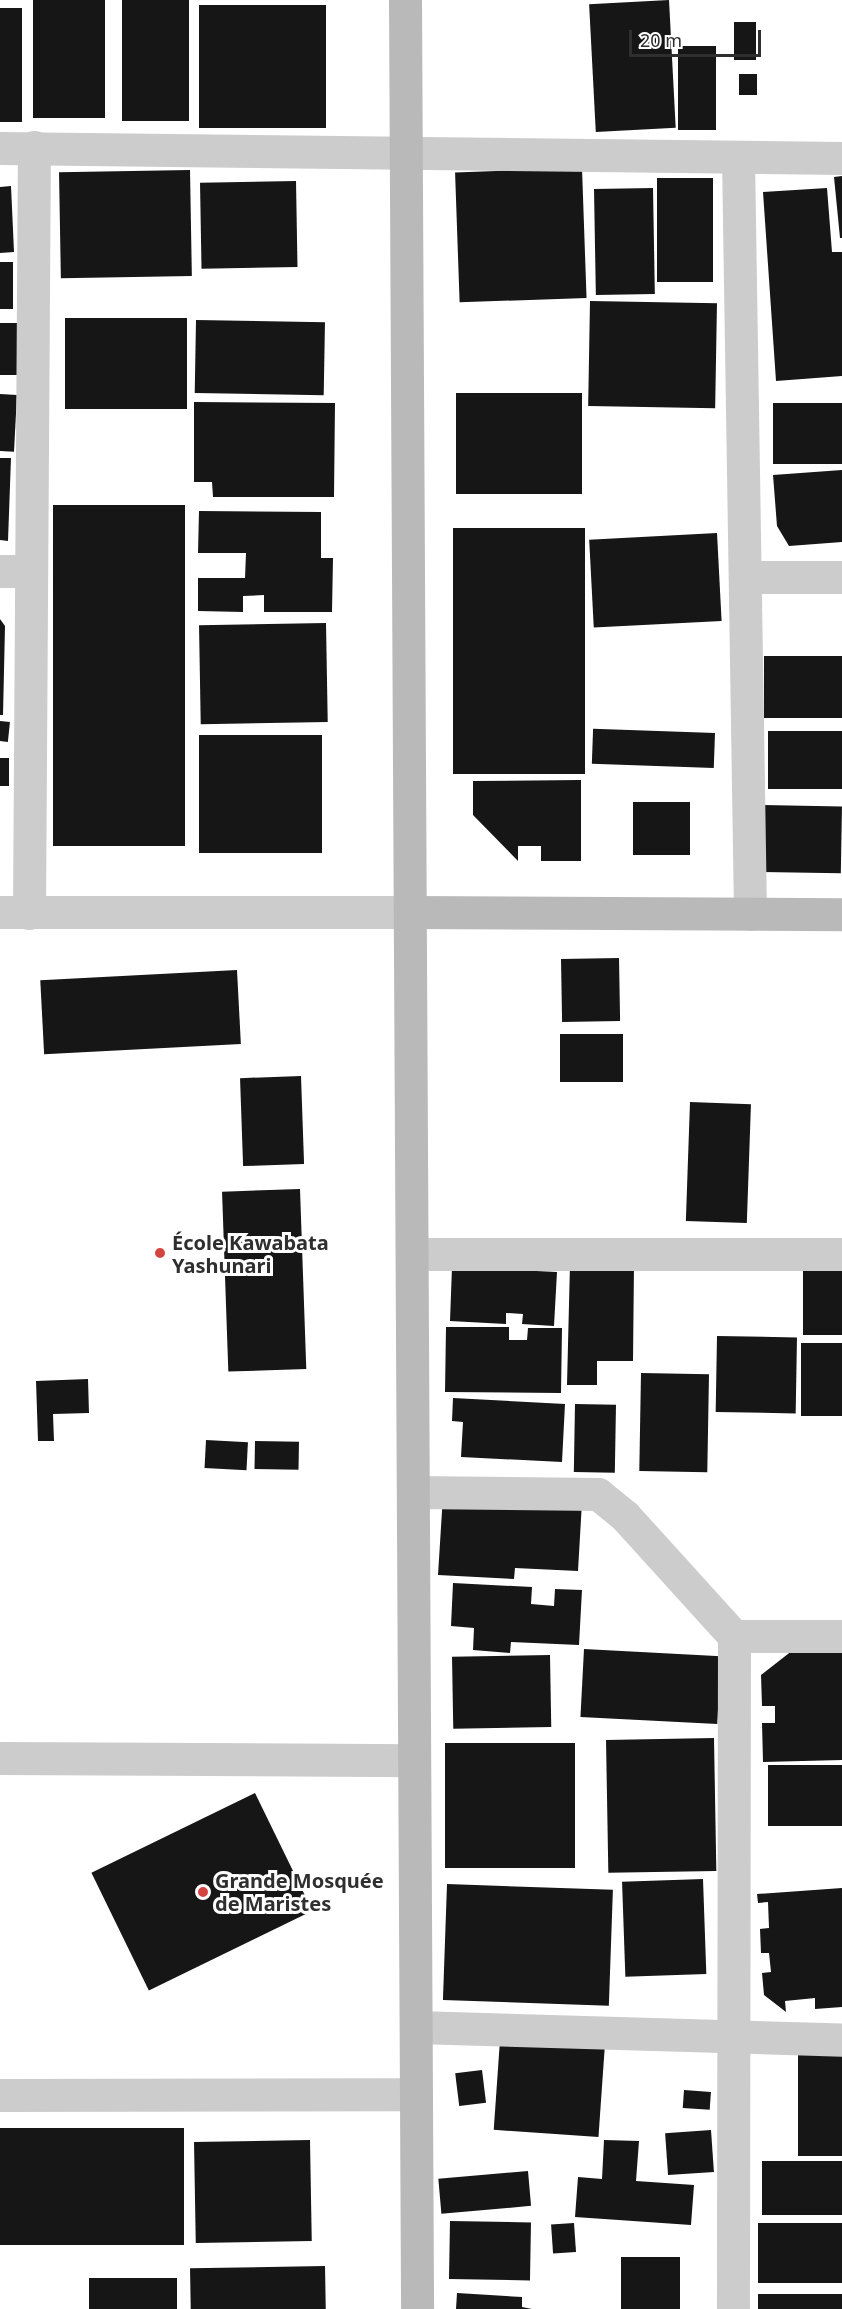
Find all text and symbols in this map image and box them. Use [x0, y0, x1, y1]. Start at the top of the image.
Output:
scale bar [632, 18, 764, 56]
text: 20 m [640, 28, 682, 52]
place label: École Kawabata Yashunari [172, 1230, 329, 1277]
marker: École Kawabata Yashunari [153, 1246, 167, 1260]
place label: Grande Mosquée de Maristes [215, 1868, 384, 1915]
marker: Grande Mosquée de Maristes [196, 1885, 210, 1899]

